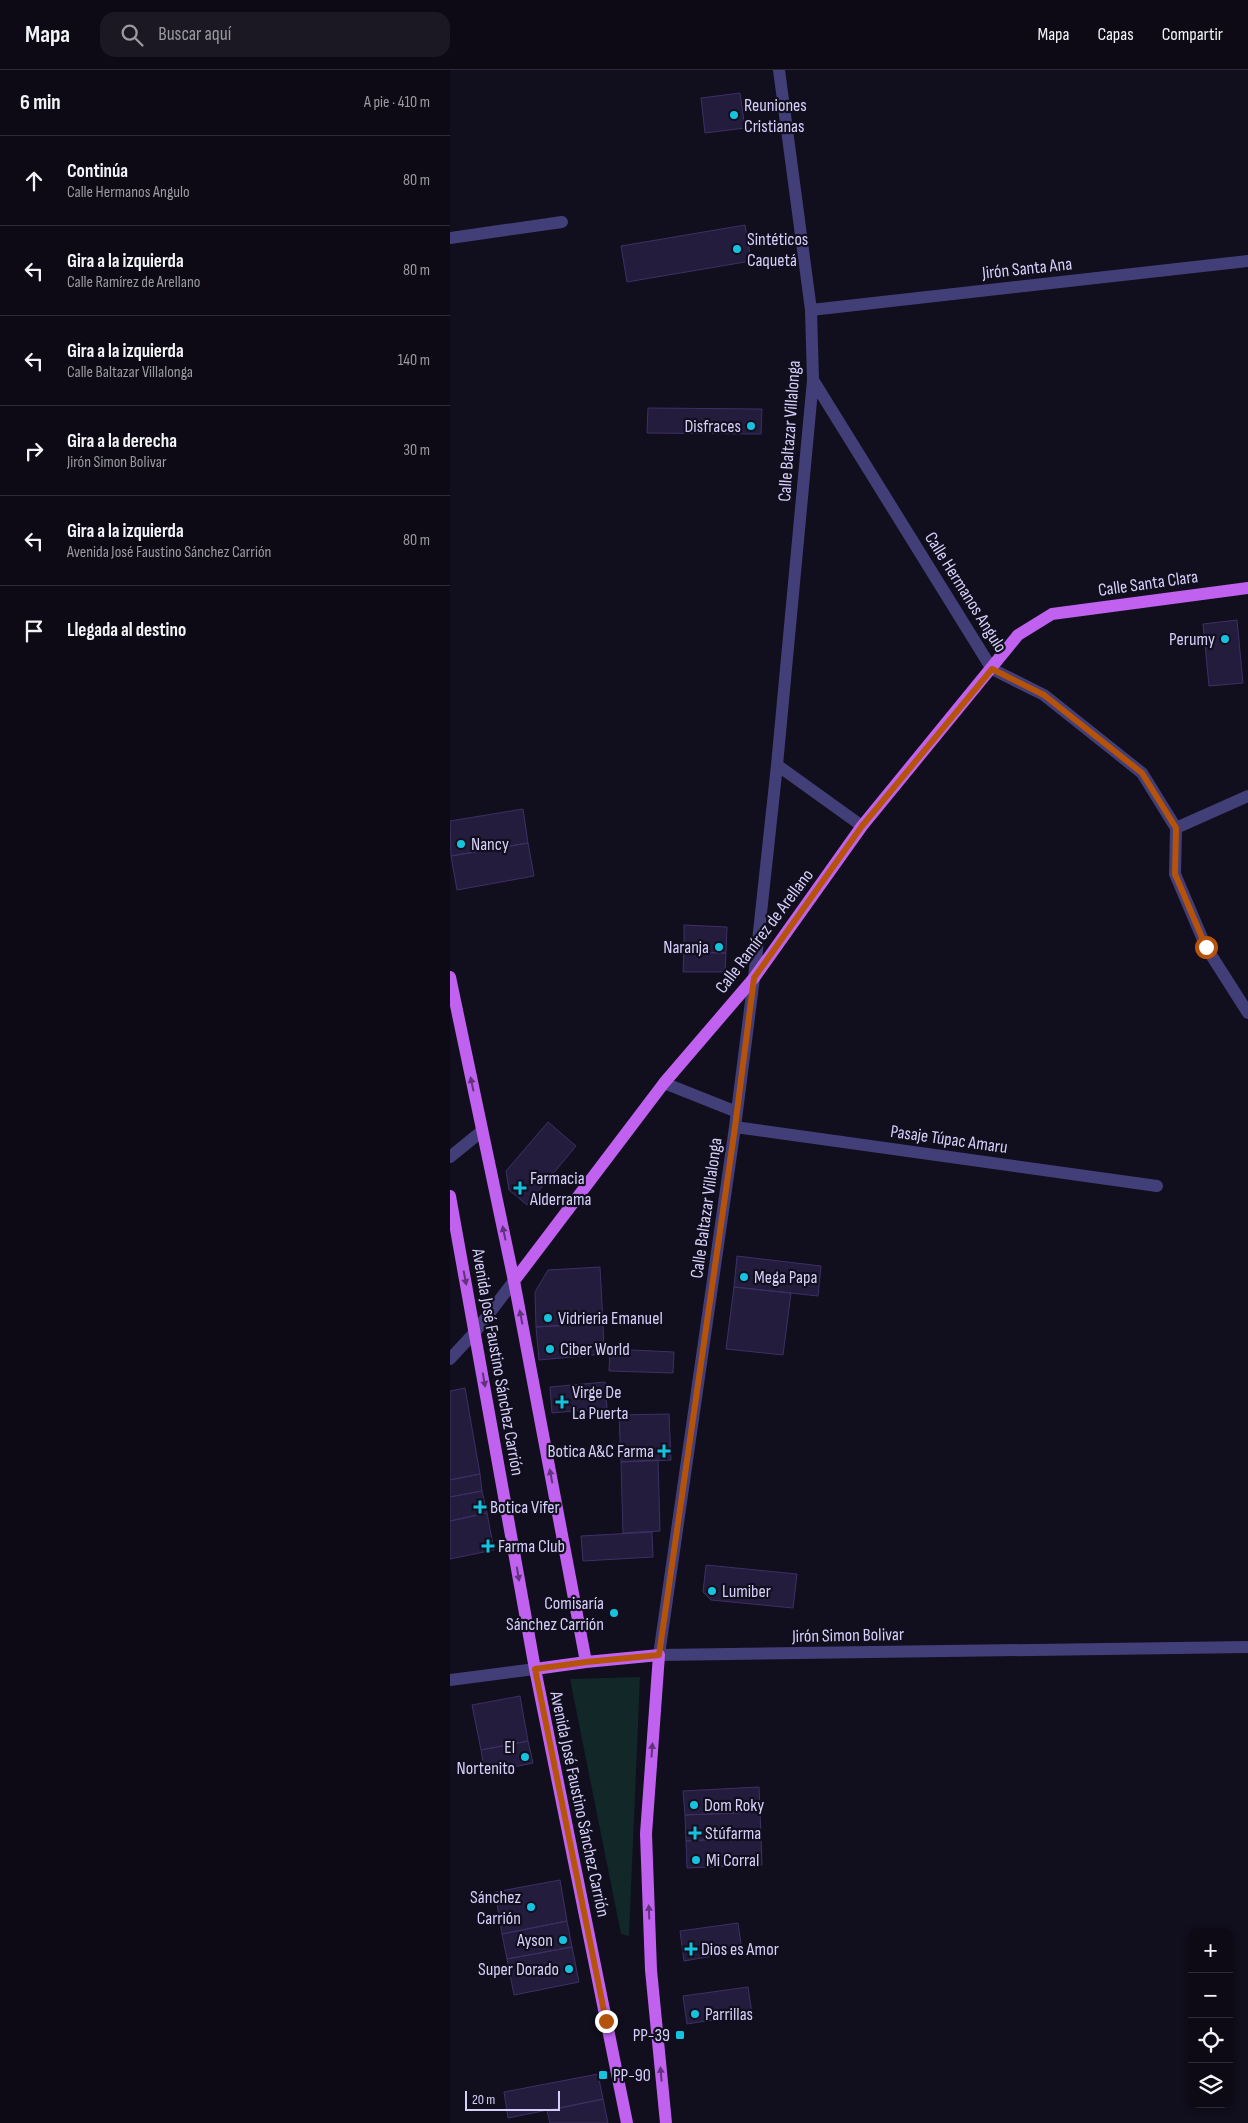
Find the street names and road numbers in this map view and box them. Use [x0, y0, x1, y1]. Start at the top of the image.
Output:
street label: Jirón Santa Ana [980, 253, 1073, 284]
street label: Calle Baltazar Villalonga [774, 360, 805, 502]
street label: Calle Hermanos Angulo [920, 528, 1011, 656]
street label: Calle Santa Clara [1097, 566, 1199, 601]
street label: Calle Ramírez de Arellano [711, 865, 818, 998]
street label: Pasaje Túpac Amaru [889, 1121, 1009, 1158]
street label: Calle Baltazar Villalonga [686, 1136, 727, 1280]
street label: Avenida José Faustino Sánchez Carrión [467, 1246, 528, 1477]
street label: Jirón Simon Bolivar [791, 1624, 904, 1647]
street label: Avenida José Faustino Sánchez Carrión [545, 1688, 614, 1919]

